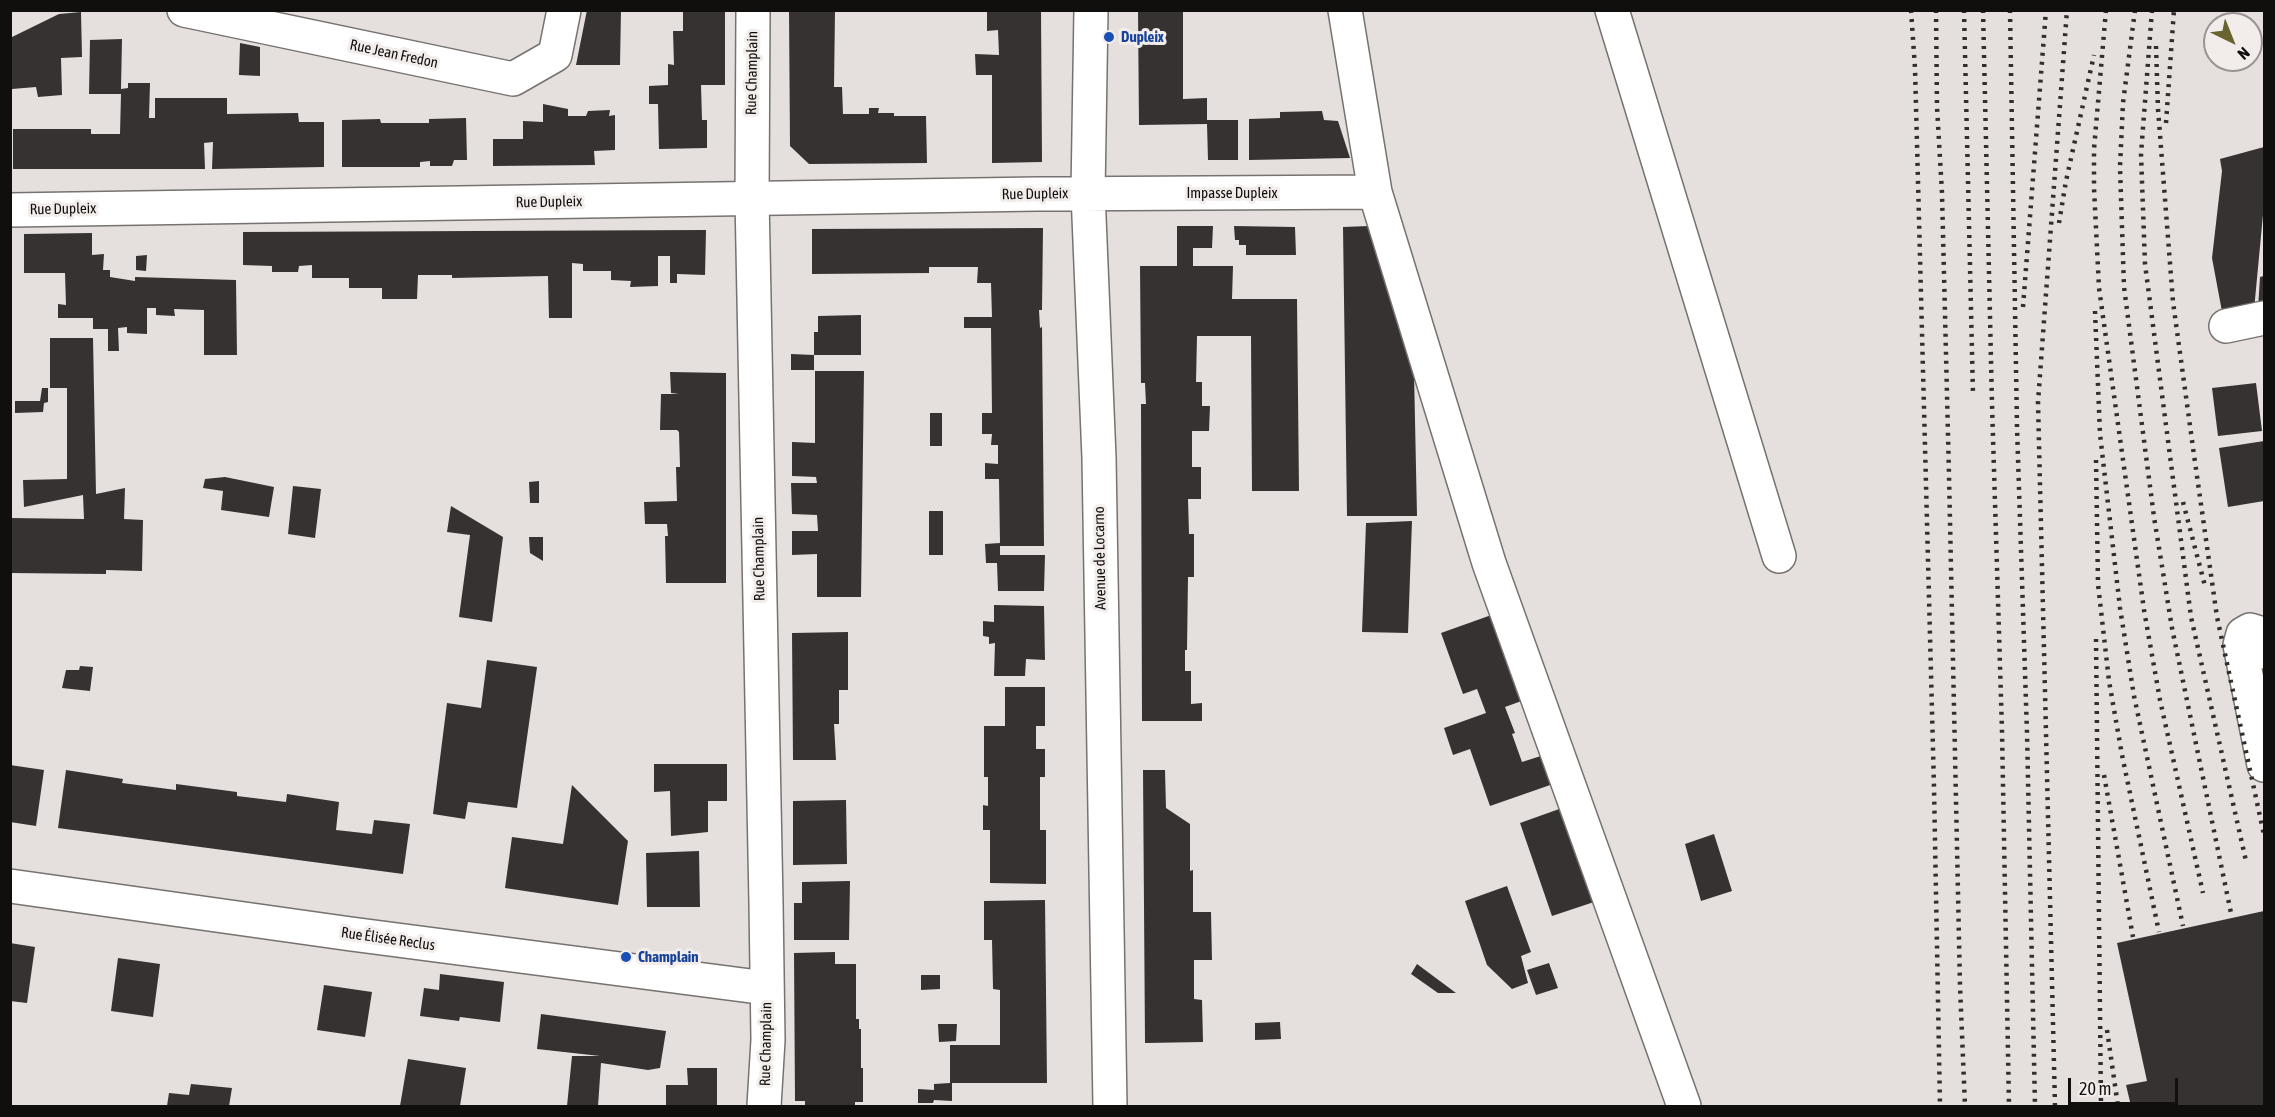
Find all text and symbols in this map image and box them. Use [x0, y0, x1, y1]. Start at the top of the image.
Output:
north arrow [2203, 12, 2263, 72]
place label: Dupleix [1121, 28, 1164, 46]
marker: Dupleix [1102, 30, 1116, 44]
street label: Rue Champlain [742, 31, 762, 115]
street label: Rue Jean Fredon [348, 36, 440, 72]
text: N [2234, 44, 2254, 64]
street label: Rue Dupleix [1002, 184, 1068, 204]
street label: Impasse Dupleix [1186, 184, 1278, 202]
street label: Rue Dupleix [516, 192, 582, 212]
street label: Rue Dupleix [30, 199, 96, 219]
street label: Avenue de Locarno [1090, 506, 1110, 610]
street label: Rue Champlain [749, 517, 769, 601]
street label: Rue Élisée Reclus [340, 924, 436, 954]
place label: Champlain [638, 948, 699, 966]
marker: Champlain [619, 950, 633, 964]
street label: Rue Champlain [756, 1002, 776, 1086]
scale bar [2071, 1066, 2180, 1104]
text: 20 m [2079, 1078, 2111, 1099]

